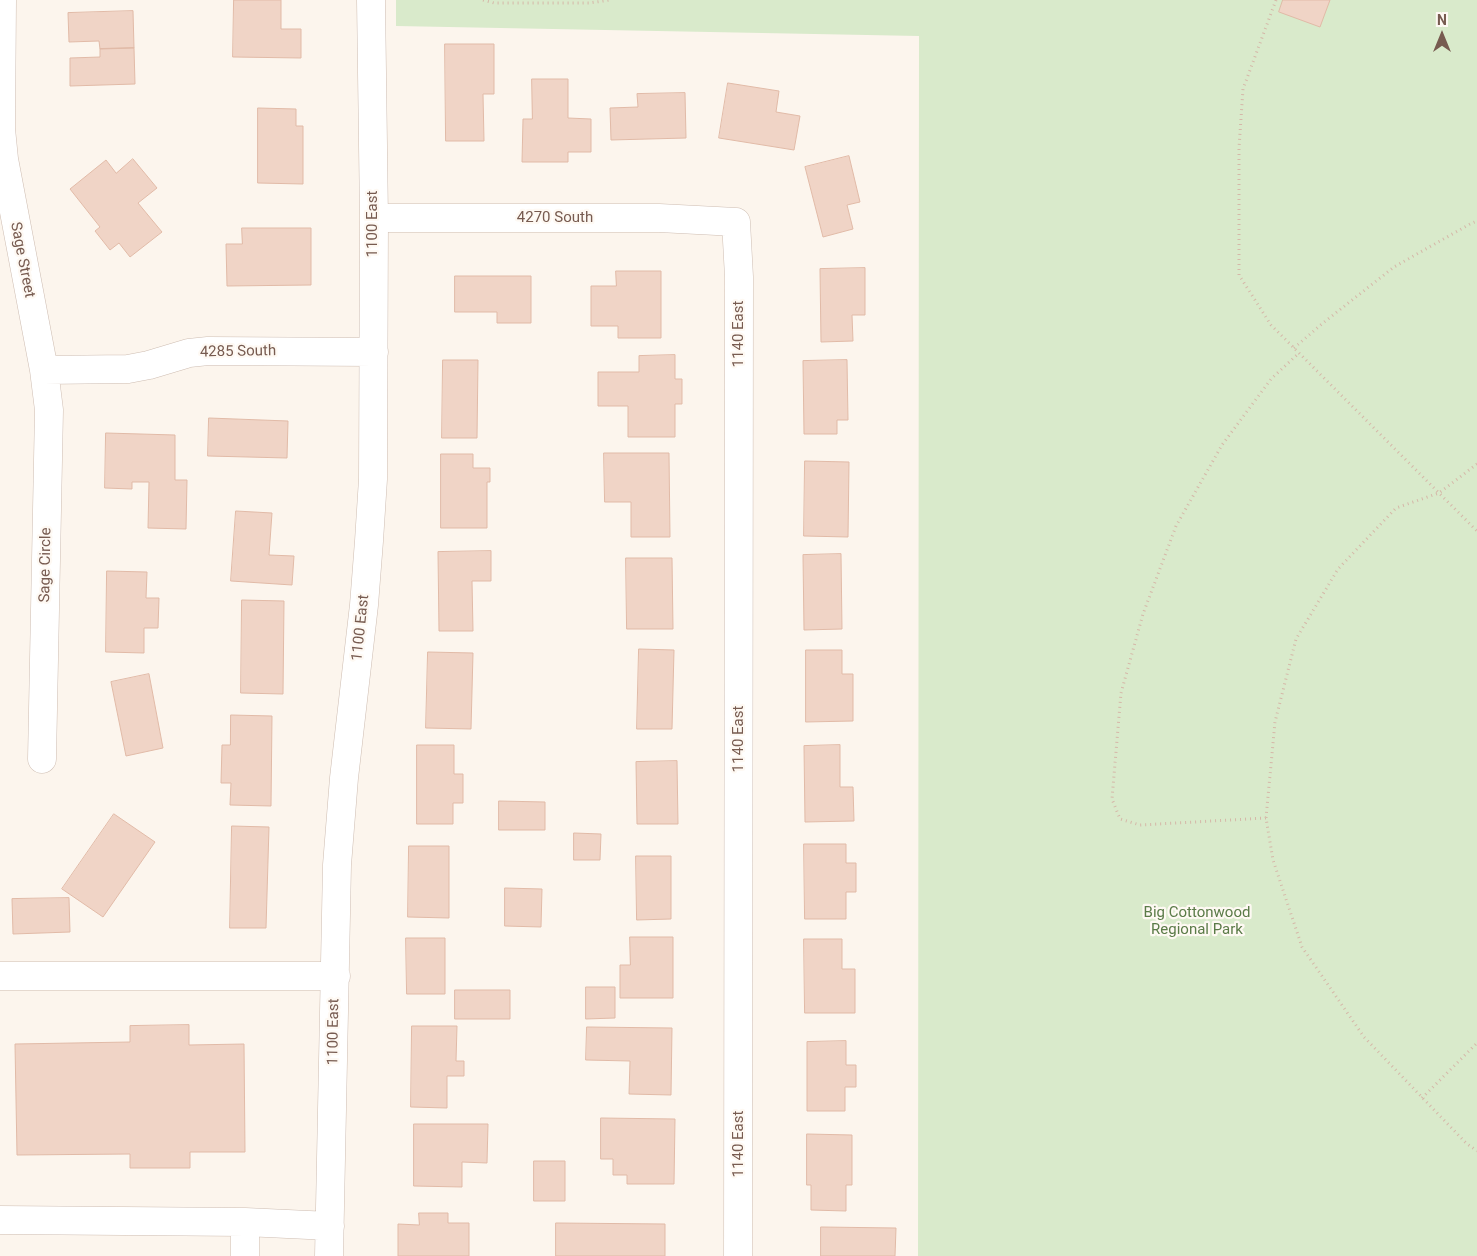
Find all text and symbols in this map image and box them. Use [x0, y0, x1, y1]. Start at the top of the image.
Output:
north arrow [1417, 10, 1467, 60]
text: N [1437, 12, 1447, 28]
street label: 1100 East [364, 191, 382, 257]
street label: 4270 South [517, 209, 593, 227]
street label: Sage Street [6, 221, 38, 299]
street label: 1140 East [730, 301, 748, 367]
street label: 4285 South [200, 342, 276, 362]
street label: Sage Circle [36, 527, 56, 603]
street label: 1100 East [349, 594, 373, 662]
street label: 1140 East [730, 706, 748, 772]
park label: Big Cottonwood Regional Park [1144, 904, 1250, 939]
street label: 1100 East [324, 998, 344, 1066]
street label: 1140 East [730, 1111, 748, 1177]

